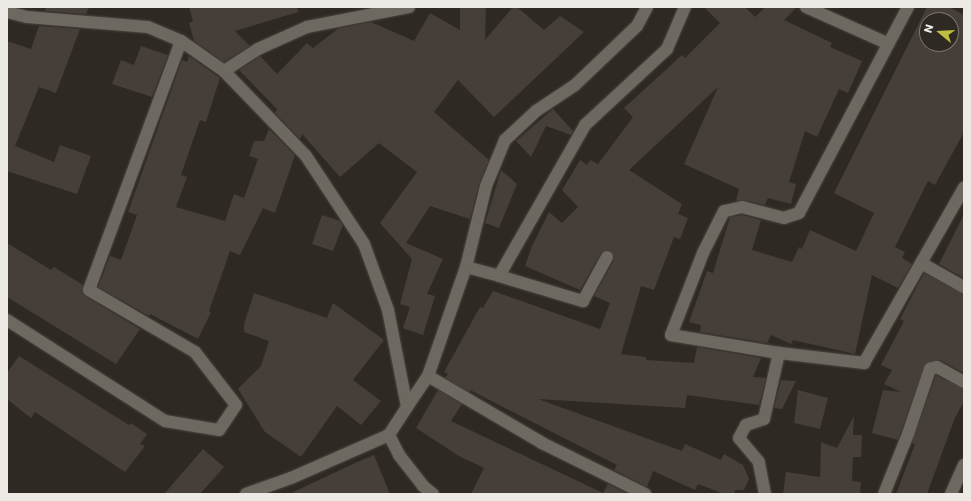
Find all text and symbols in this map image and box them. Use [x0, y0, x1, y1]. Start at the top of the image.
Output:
north arrow [919, 12, 959, 52]
text: N [920, 22, 937, 35]

